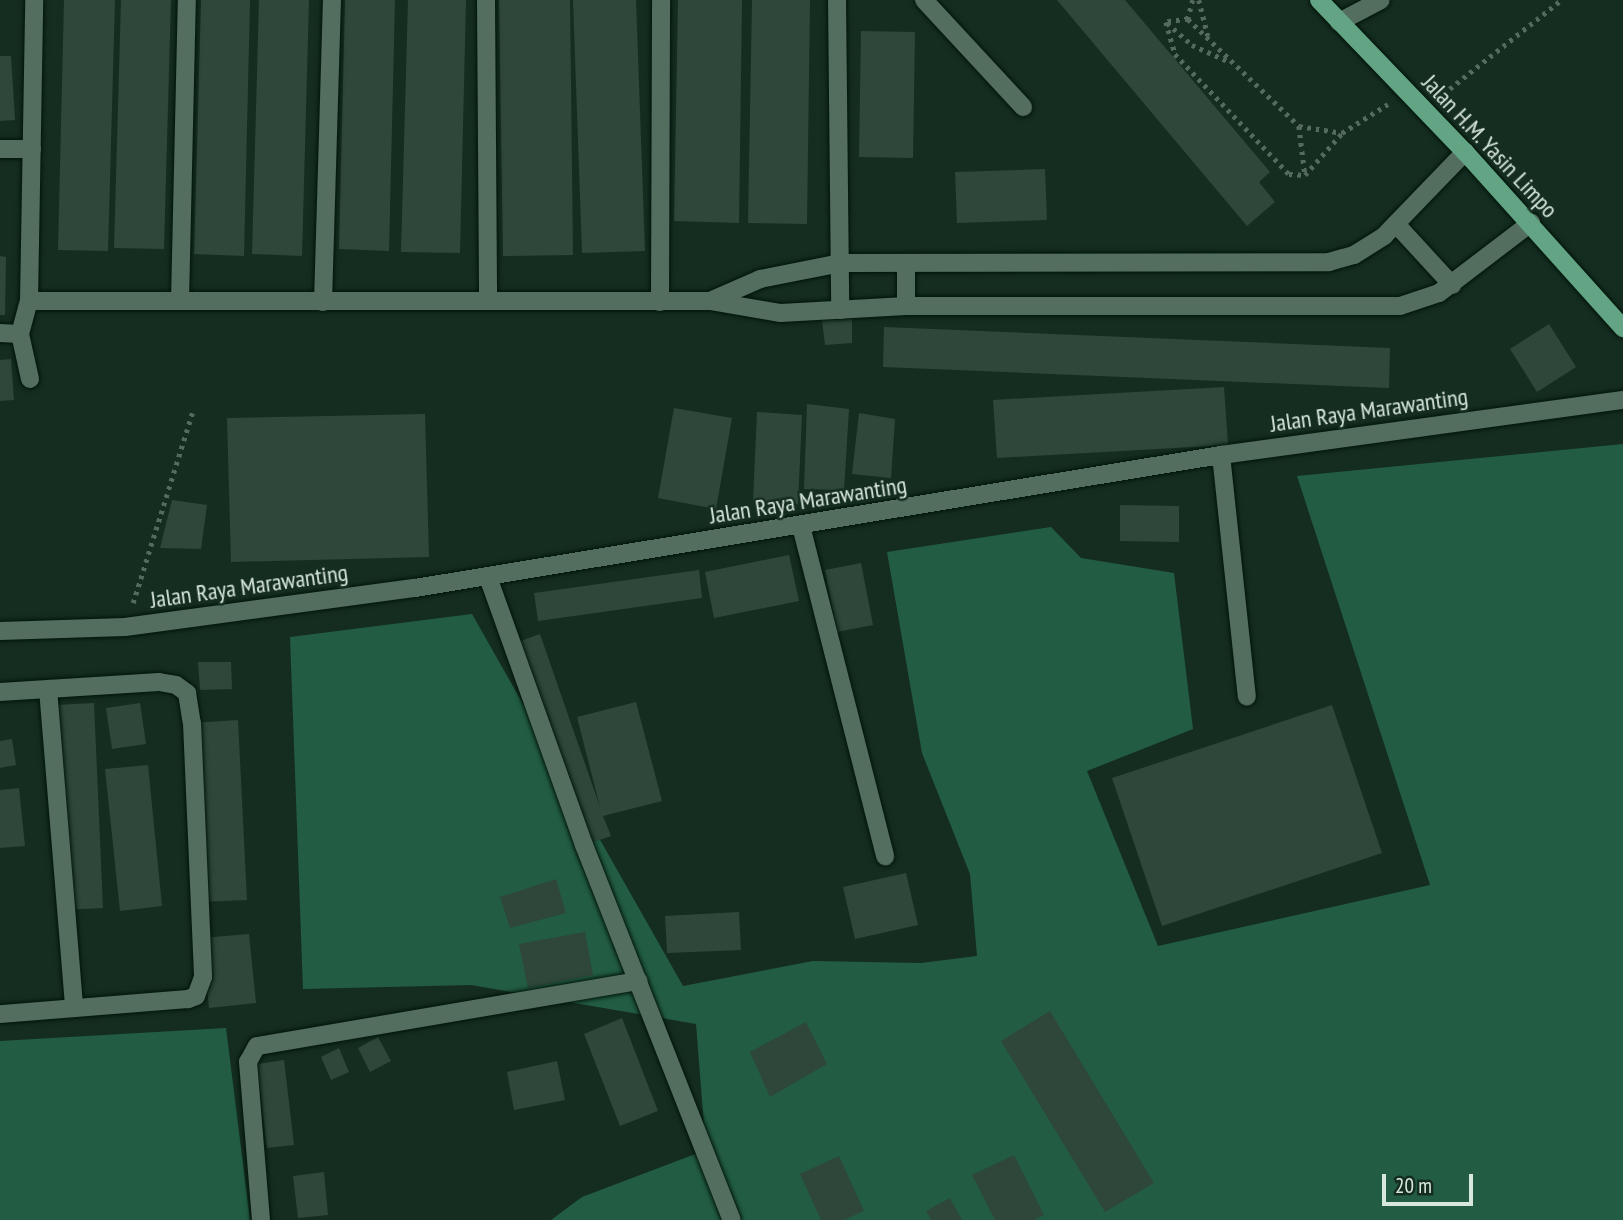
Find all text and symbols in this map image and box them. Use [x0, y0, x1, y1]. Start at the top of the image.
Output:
street label: Jalan H.M. Yasin Limpo [1415, 68, 1565, 224]
street label: Jalan Raya Marawanting [1268, 382, 1470, 438]
street label: Jalan Raya Marawanting [707, 470, 909, 530]
street label: Jalan Raya Marawanting [148, 558, 350, 614]
scale bar [1385, 1160, 1476, 1204]
text: 20 m [1395, 1172, 1432, 1199]

